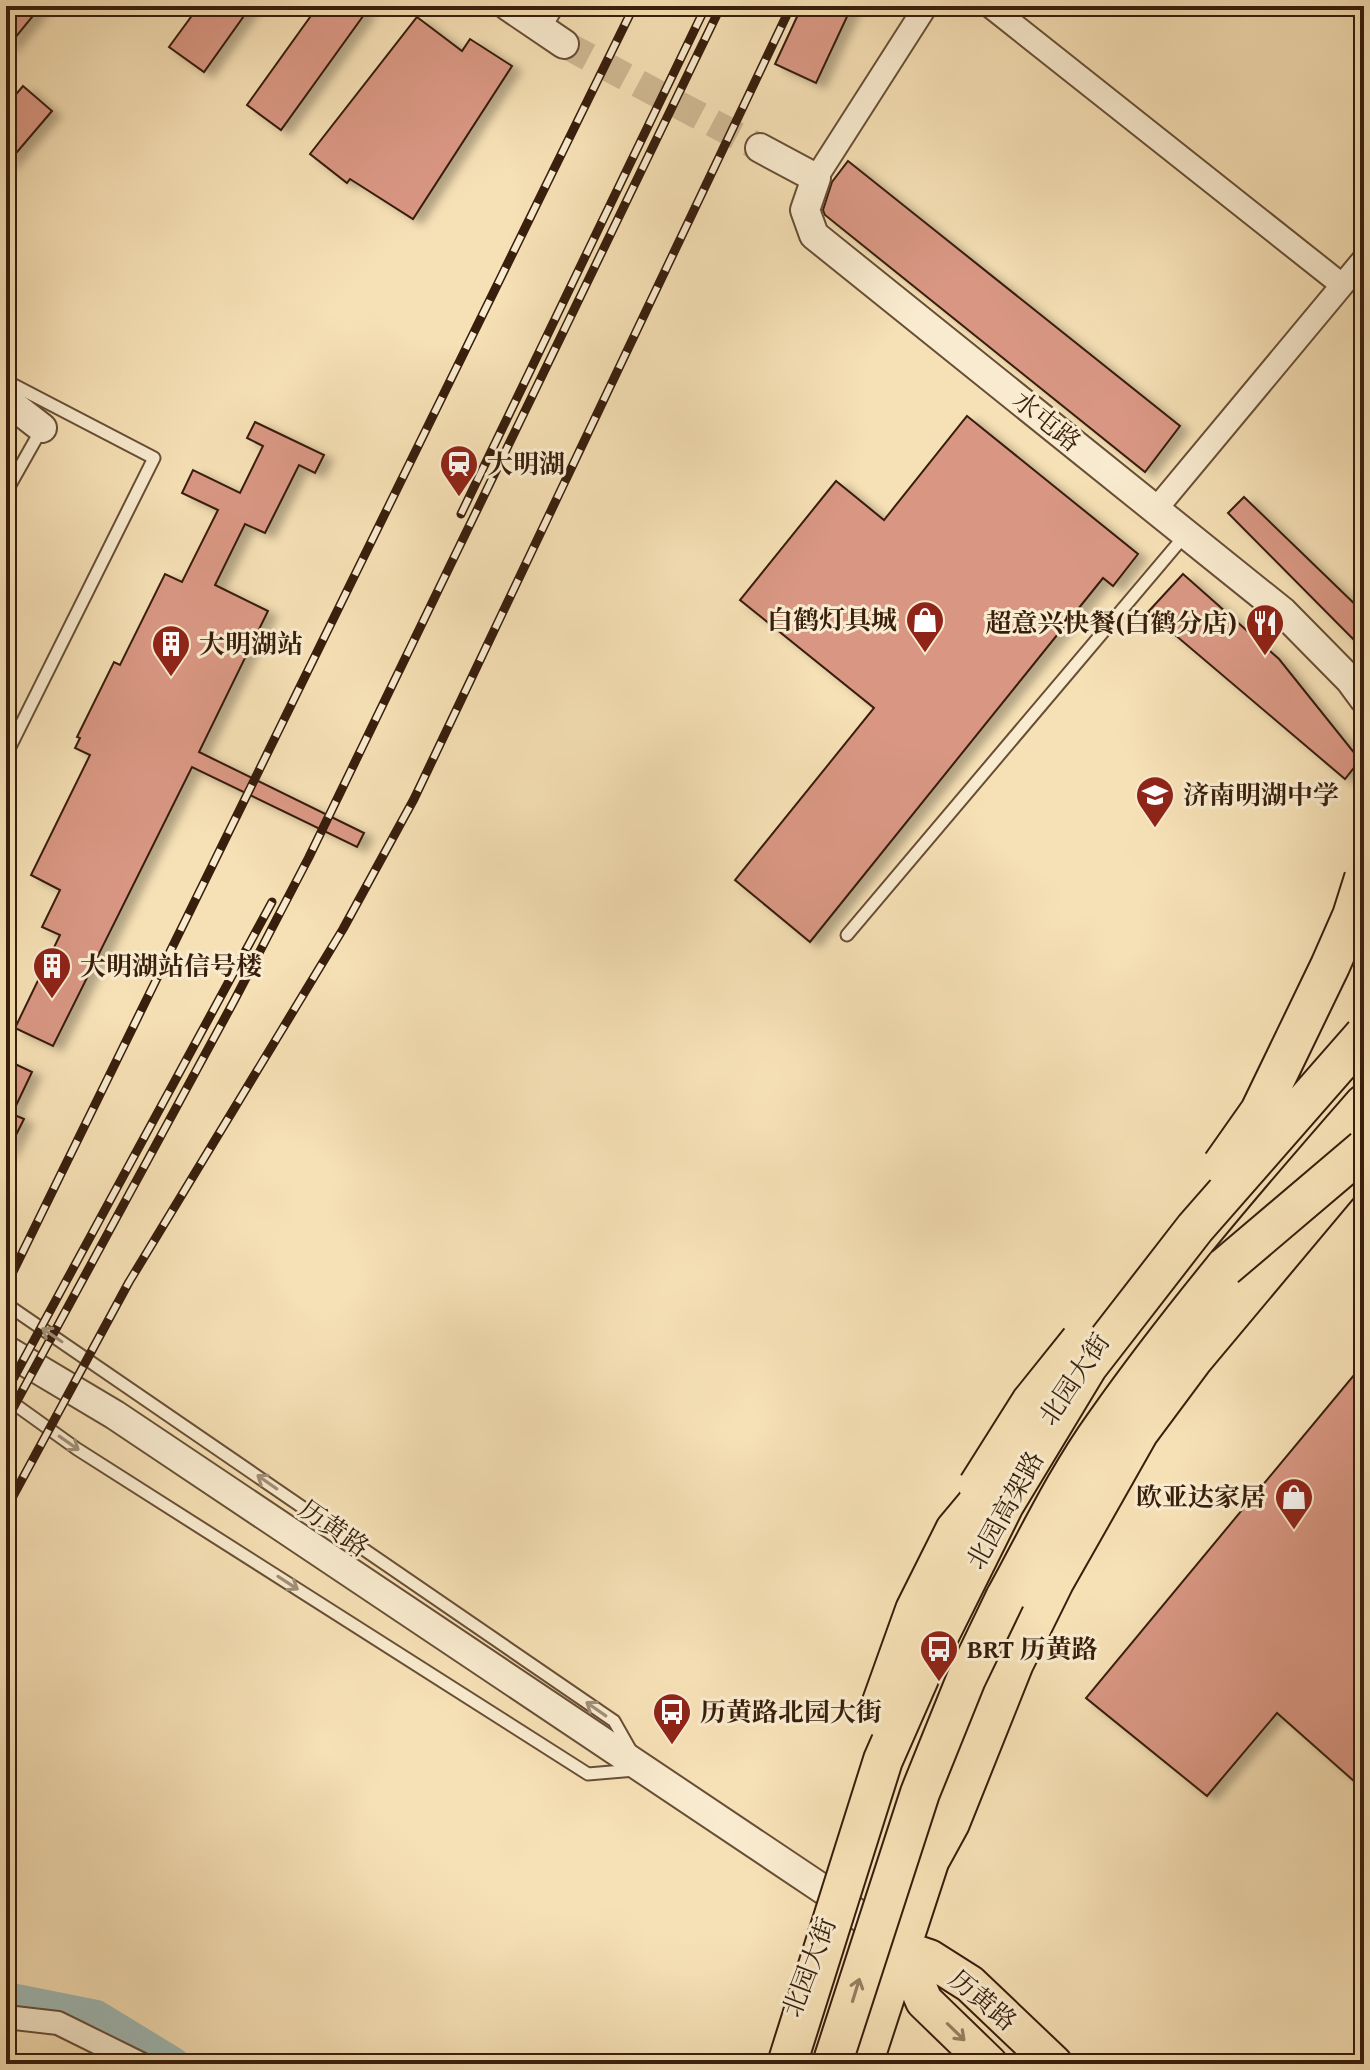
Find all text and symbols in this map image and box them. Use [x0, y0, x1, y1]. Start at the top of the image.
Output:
street label: 水屯路 [1005, 381, 1090, 460]
station icon: 大明湖 [438, 443, 480, 498]
place label: 大明湖 [487, 444, 565, 483]
shop icon: 白鹤灯具城 [904, 599, 946, 654]
place label: 白鹤灯具城 [767, 600, 897, 639]
restaurant icon: 超意兴快餐(白鹤分店) [1244, 602, 1286, 657]
place label: 超意兴快餐(白鹤分店) [986, 603, 1237, 642]
building icon: 大明湖站 [150, 623, 192, 678]
place label: 大明湖站 [199, 624, 303, 663]
school or university icon: 济南明湖中学 [1134, 774, 1176, 829]
place label: 济南明湖中学 [1183, 775, 1339, 814]
building icon: 大明湖站信号楼 [31, 945, 73, 1000]
place label: 大明湖站信号楼 [80, 946, 262, 985]
street label: 北园大街 [1028, 1325, 1119, 1433]
one-way arrow [41, 1327, 64, 1343]
one-way arrow [58, 1435, 80, 1451]
street label: 北园高架路 [956, 1443, 1053, 1576]
one-way arrow [256, 1474, 278, 1490]
shop icon: 欧亚达家居 [1273, 1476, 1315, 1531]
place label: 欧亚达家居 [1136, 1477, 1266, 1516]
street label: 历黄路 [291, 1489, 377, 1566]
one-way arrow [277, 1575, 299, 1592]
bus stop icon: BRT 历黄路 [918, 1628, 960, 1683]
place label: BRT 历黄路 [967, 1629, 1098, 1668]
bus stop icon: 历黄路北园大街 [651, 1691, 693, 1746]
place label: 历黄路北园大街 [700, 1692, 882, 1731]
one-way arrow [586, 1701, 608, 1717]
street label: 北园大街 [772, 1911, 845, 2022]
street label: 历黄路 [941, 1960, 1026, 2040]
one-way arrow [849, 1977, 864, 2003]
one-way arrow [946, 2023, 966, 2042]

